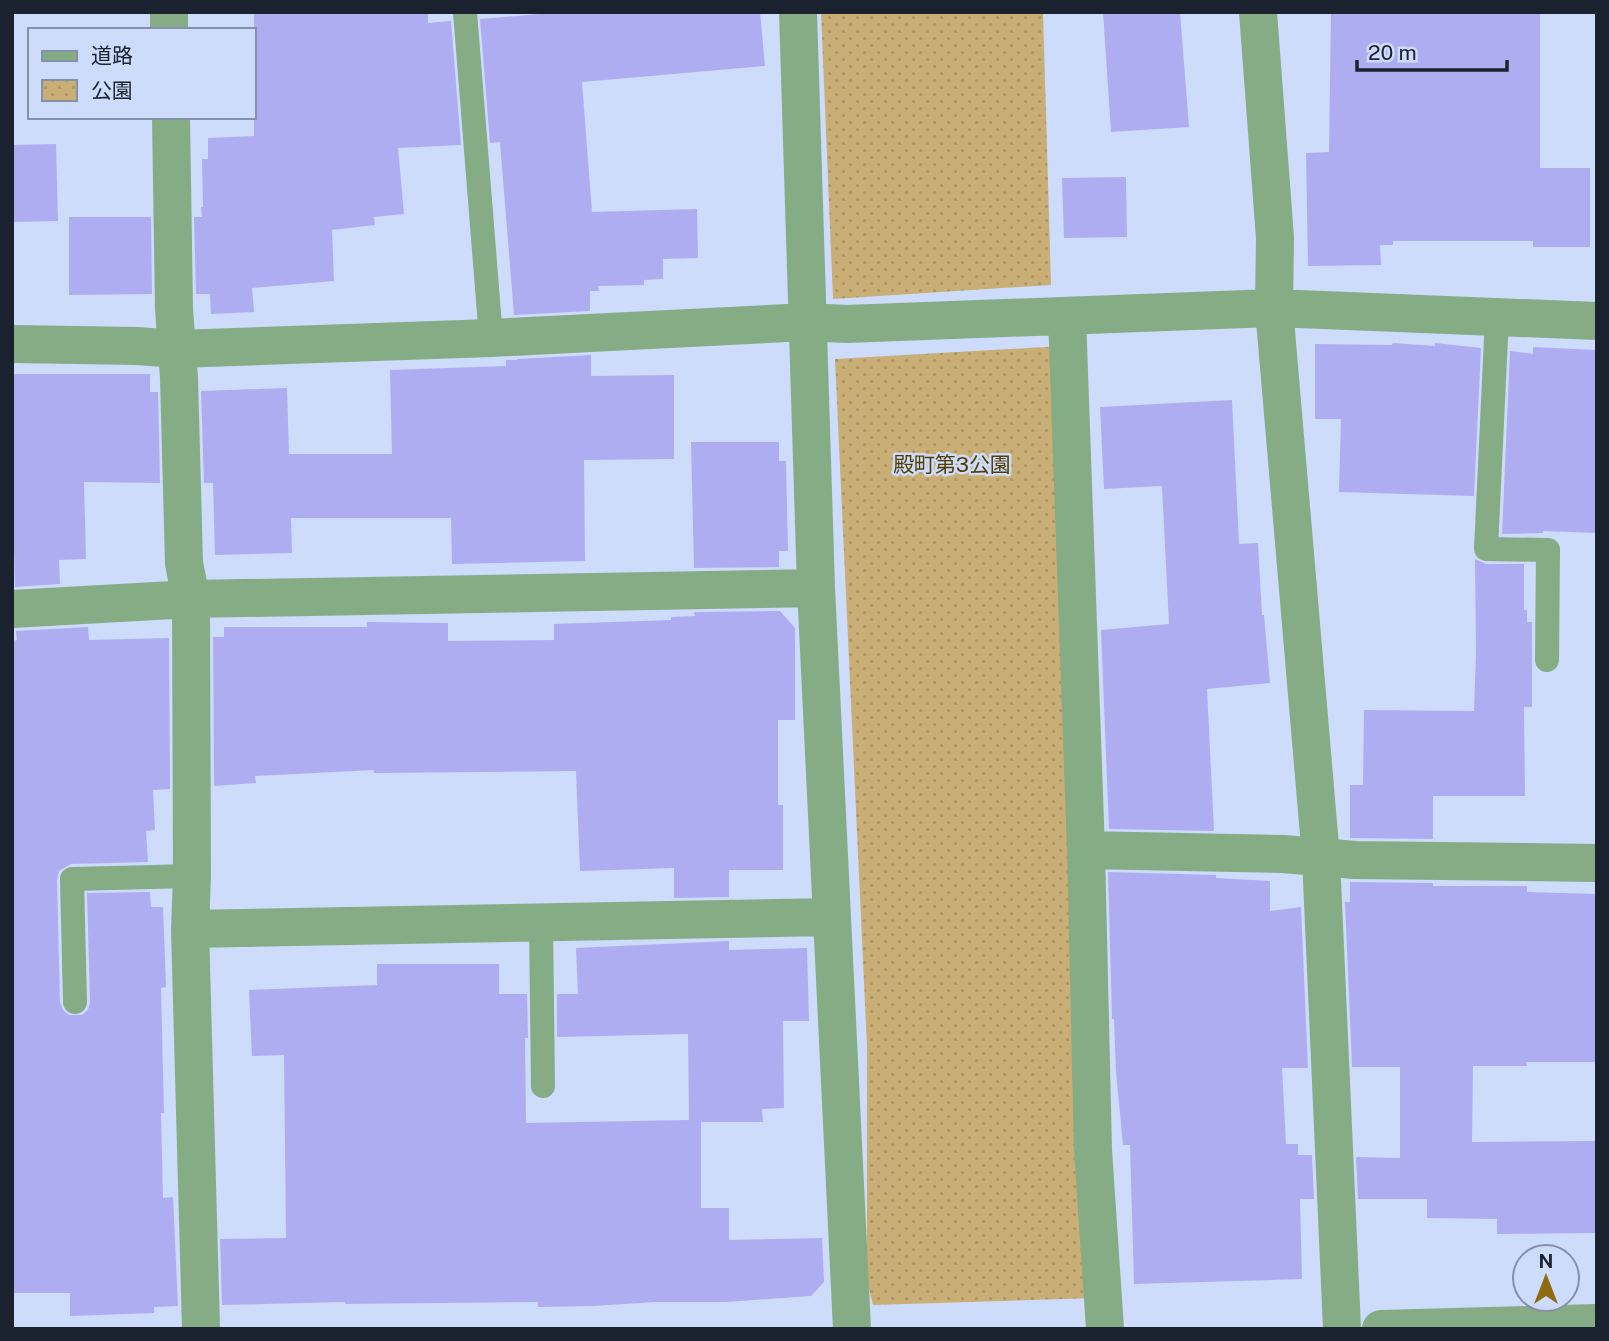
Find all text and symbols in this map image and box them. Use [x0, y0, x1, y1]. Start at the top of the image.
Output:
legend [28, 28, 256, 119]
scale bar [1357, 28, 1508, 72]
text: 20 m [1368, 40, 1417, 65]
text: 道路 [91, 43, 133, 68]
text: 公園 [91, 78, 133, 103]
park label: 殿町第3公園 [893, 452, 1011, 477]
north arrow [1511, 1243, 1581, 1313]
text: N [1539, 1250, 1553, 1272]

